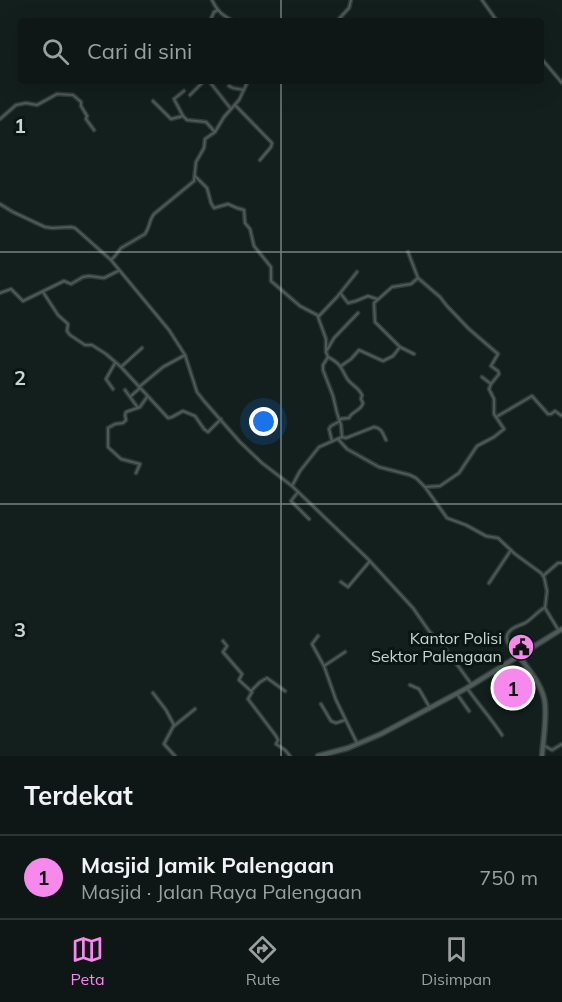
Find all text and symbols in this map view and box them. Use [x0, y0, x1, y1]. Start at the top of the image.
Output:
search box [18, 18, 544, 84]
icon: search [39, 35, 72, 68]
text: Cari di sini [87, 37, 192, 65]
text: 1 [14, 113, 26, 138]
text: 2 [14, 365, 26, 390]
your location [249, 407, 278, 436]
text: 3 [14, 617, 26, 642]
place label: Kantor Polisi Sektor Palengaan [371, 628, 502, 666]
public building icon: Kantor Polisi Sektor Palengaan [506, 632, 536, 662]
pin: 1 [494, 666, 532, 710]
text: Terdekat [24, 779, 133, 812]
text: Masjid Jamik Palengaan [81, 851, 334, 879]
text: 1 [38, 865, 50, 890]
text: 750 m [479, 865, 538, 890]
text: Masjid · Jalan Raya Palengaan [81, 879, 362, 904]
tab: Peta [71, 933, 105, 989]
tab: Rute [246, 933, 280, 989]
tab: Disimpan [421, 933, 491, 989]

